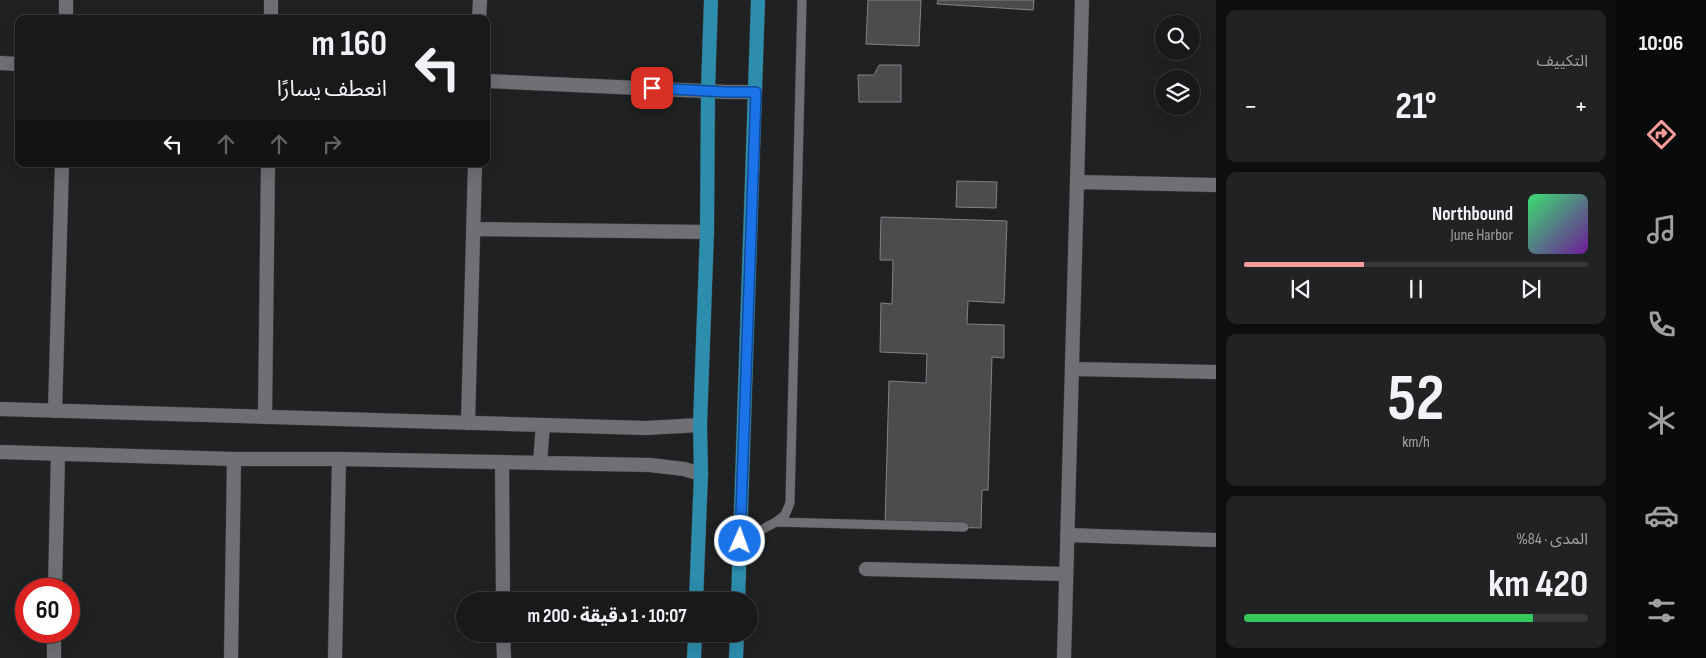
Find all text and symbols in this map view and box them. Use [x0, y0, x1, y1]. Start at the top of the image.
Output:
map controls [1155, 15, 1200, 115]
button: search [1155, 15, 1200, 60]
text: 160 m [311, 23, 387, 66]
text: 10:06 [1639, 30, 1683, 57]
icon: left [405, 35, 470, 100]
text: التكييف [1536, 52, 1588, 71]
pin [631, 67, 673, 109]
button: layers [1155, 70, 1200, 115]
icon: arrive [638, 74, 666, 102]
text: انعطف يسارًا [277, 76, 387, 103]
text: 21° [1395, 84, 1437, 129]
text: − [1244, 90, 1258, 123]
text: + [1574, 90, 1588, 123]
icon: directions [1644, 117, 1679, 152]
icon: left [159, 130, 187, 158]
icon: ahead [212, 130, 240, 158]
icon: ahead [265, 130, 293, 158]
icon: right [318, 130, 346, 158]
text: Northbound [1432, 203, 1513, 226]
icon: music [1644, 212, 1679, 247]
text: June Harbor [1450, 226, 1513, 245]
icon: previous [1287, 275, 1315, 303]
icon: pause [1402, 275, 1430, 303]
icon: next [1517, 275, 1545, 303]
icon: phone [1644, 307, 1679, 342]
text: 52 [1388, 361, 1445, 439]
icon: climate [1644, 403, 1679, 438]
text: km/h [1402, 433, 1430, 452]
icon: car [1644, 498, 1679, 533]
position arrow [713, 514, 765, 566]
text: المدى · 84% [1516, 530, 1588, 549]
text: 420 km [1488, 562, 1588, 607]
speed limit sign: 60 [15, 578, 80, 643]
icon: filters [1644, 593, 1679, 628]
text: 10:07 · 1 دقيقة · 200 m [527, 605, 687, 628]

